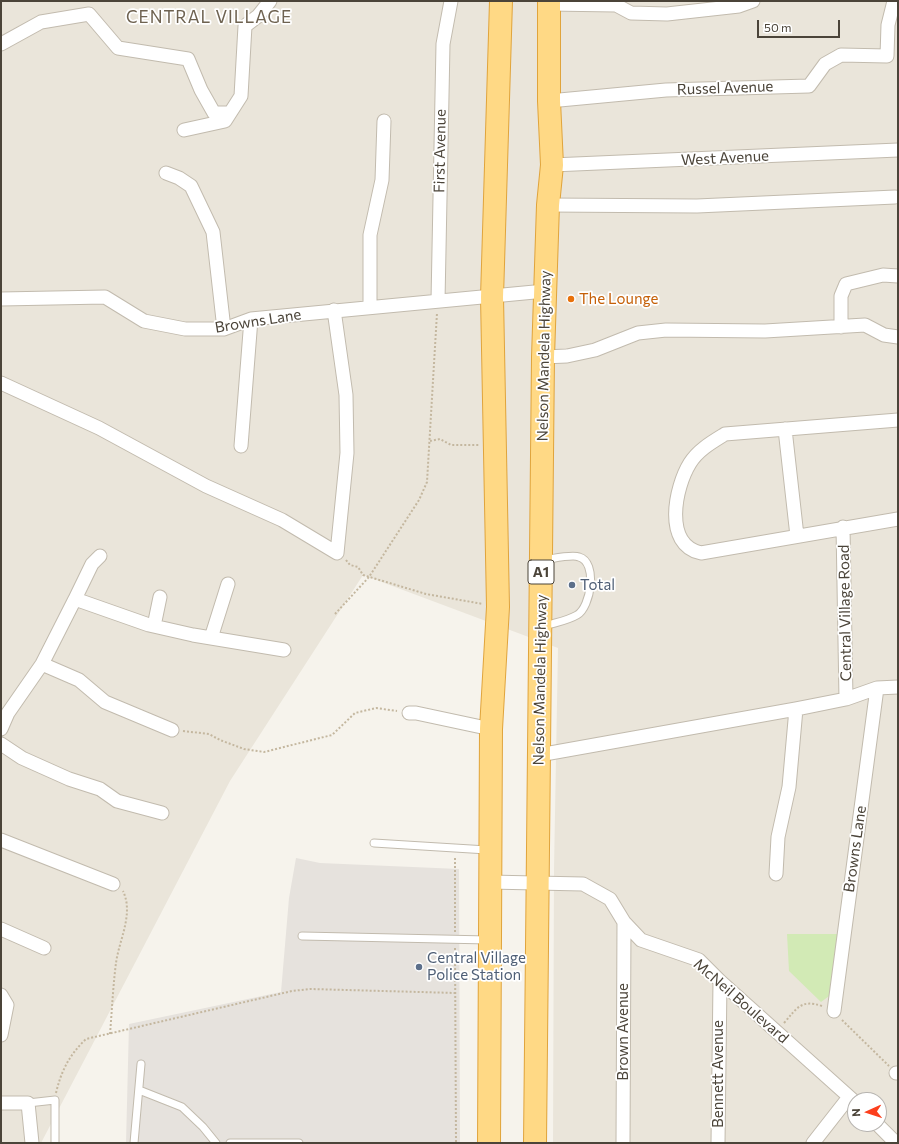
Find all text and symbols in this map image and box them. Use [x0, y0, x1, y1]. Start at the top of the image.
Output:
district label: CENTRAL VILLAGE [126, 7, 292, 27]
scale bar [759, 12, 842, 38]
text: 50 m [764, 20, 792, 34]
street label: Russel Avenue [676, 77, 774, 99]
street label: First Avenue [430, 109, 450, 193]
street label: West Avenue [681, 147, 769, 169]
street label: Nelson Mandela Highway [534, 270, 554, 442]
place label: The Lounge [579, 290, 658, 308]
marker: The Lounge [566, 294, 576, 304]
street label: Browns Lane [213, 305, 303, 337]
street label: Central Village Road [835, 544, 855, 682]
road number: A1 [528, 560, 554, 584]
place label: Total [580, 576, 615, 594]
marker: Total [567, 580, 577, 590]
street label: Nelson Mandela Highway [530, 594, 550, 766]
street label: Browns Lane [840, 804, 870, 894]
place label: Central Village Police Station [427, 949, 526, 984]
street label: McNeil Boulevard [690, 955, 792, 1047]
marker: Central Village Police Station [414, 962, 424, 972]
street label: Brown Avenue [614, 983, 632, 1081]
street label: Bennett Avenue [709, 1020, 727, 1128]
north arrow [847, 1092, 887, 1132]
text: N [849, 1108, 862, 1117]

